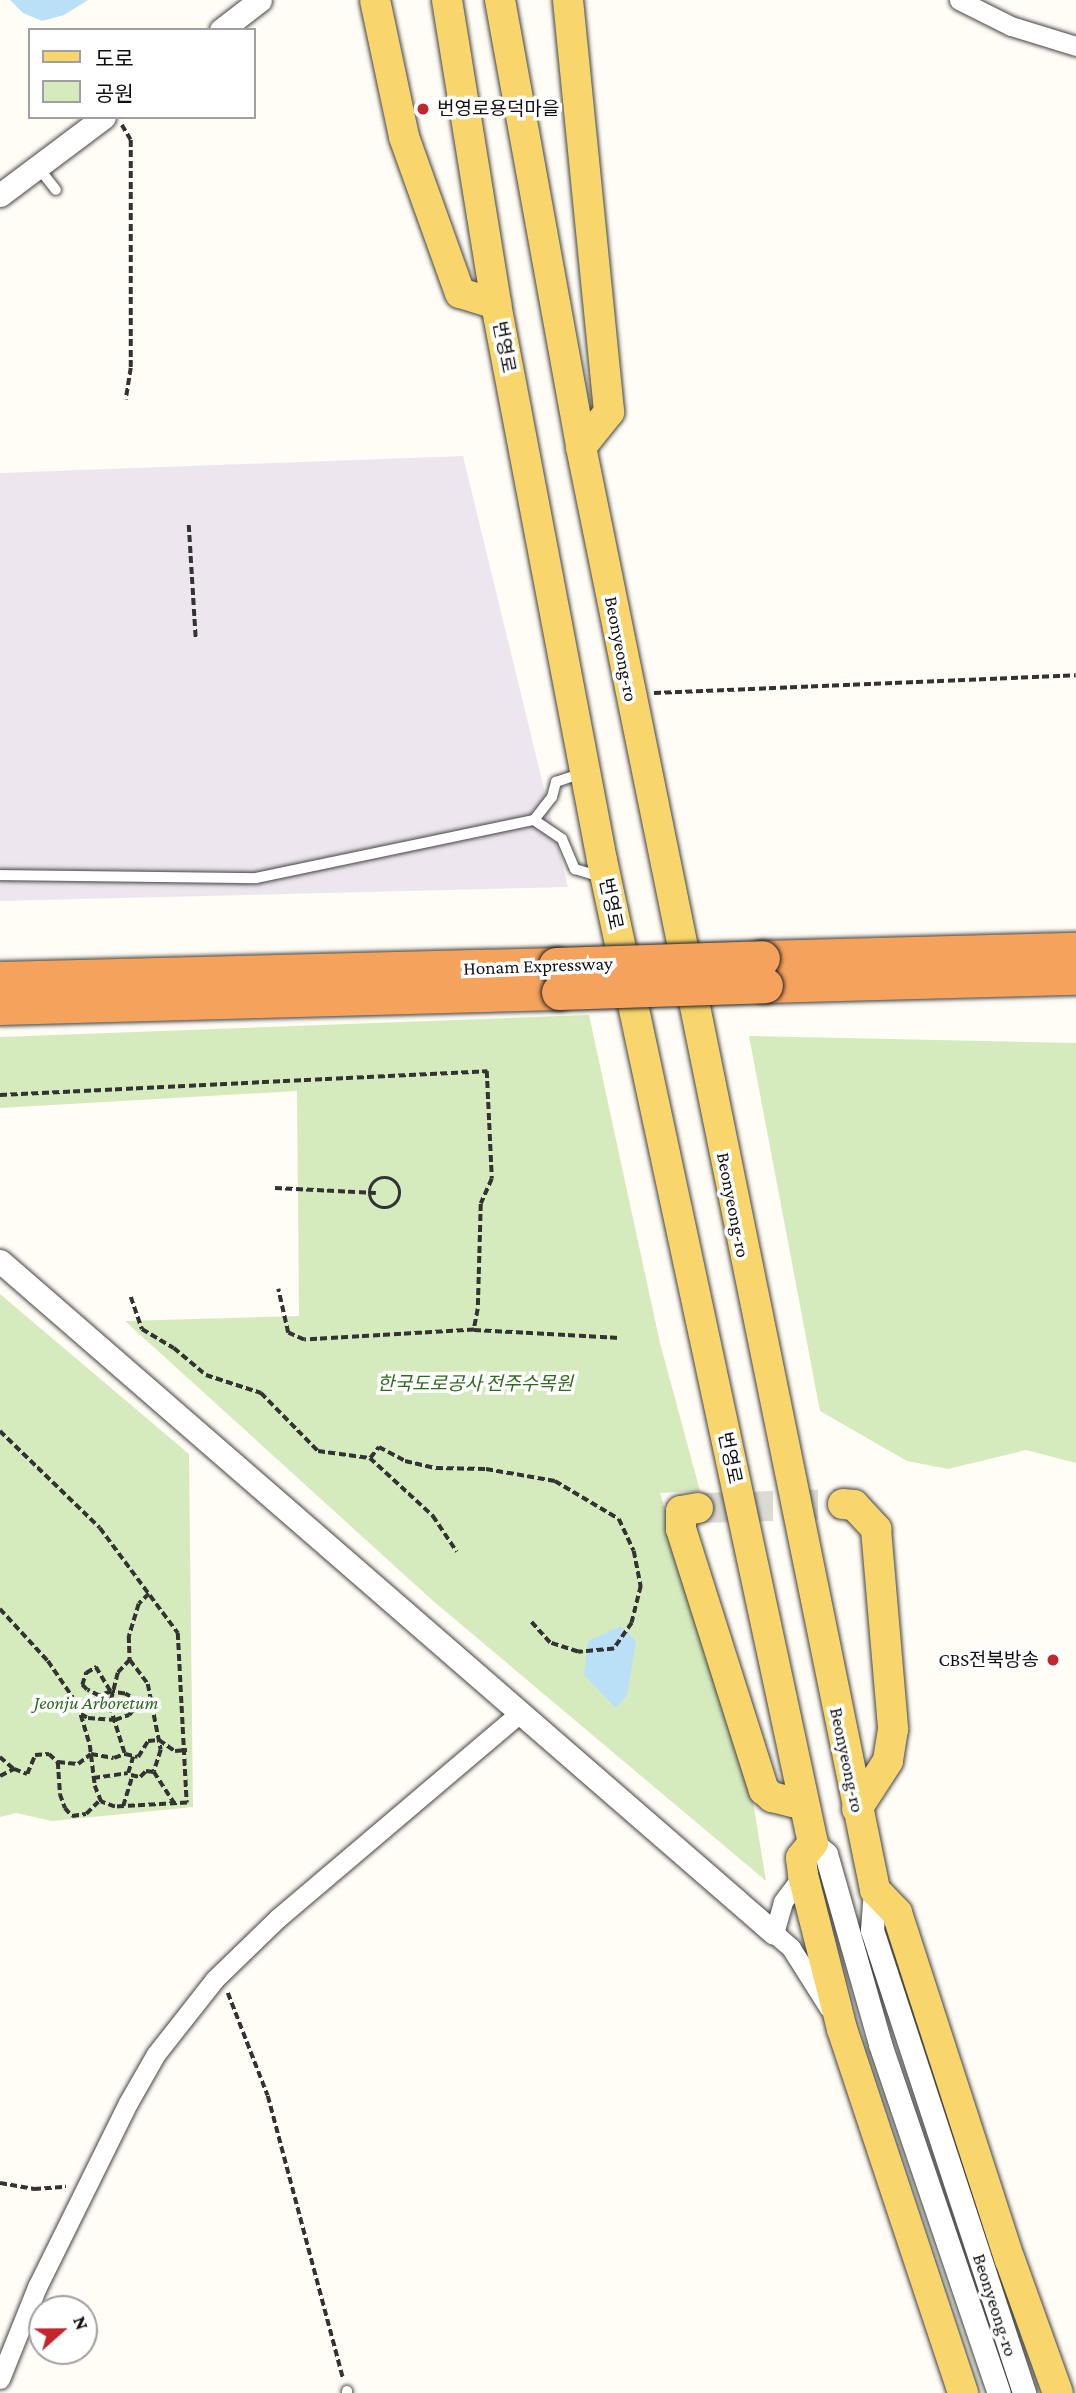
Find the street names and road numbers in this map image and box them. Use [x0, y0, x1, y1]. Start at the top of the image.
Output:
street label: 번영로 [488, 319, 520, 375]
street label: Beonyeong-ro [600, 594, 642, 704]
street label: 번영로 [594, 876, 628, 932]
street label: Honam Expressway [463, 952, 613, 980]
street label: Beonyeong-ro [712, 1150, 754, 1260]
street label: 번영로 [713, 1430, 747, 1486]
street label: Beonyeong-ro [825, 1705, 869, 1815]
street label: Beonyeong-ro [968, 2251, 1022, 2359]

